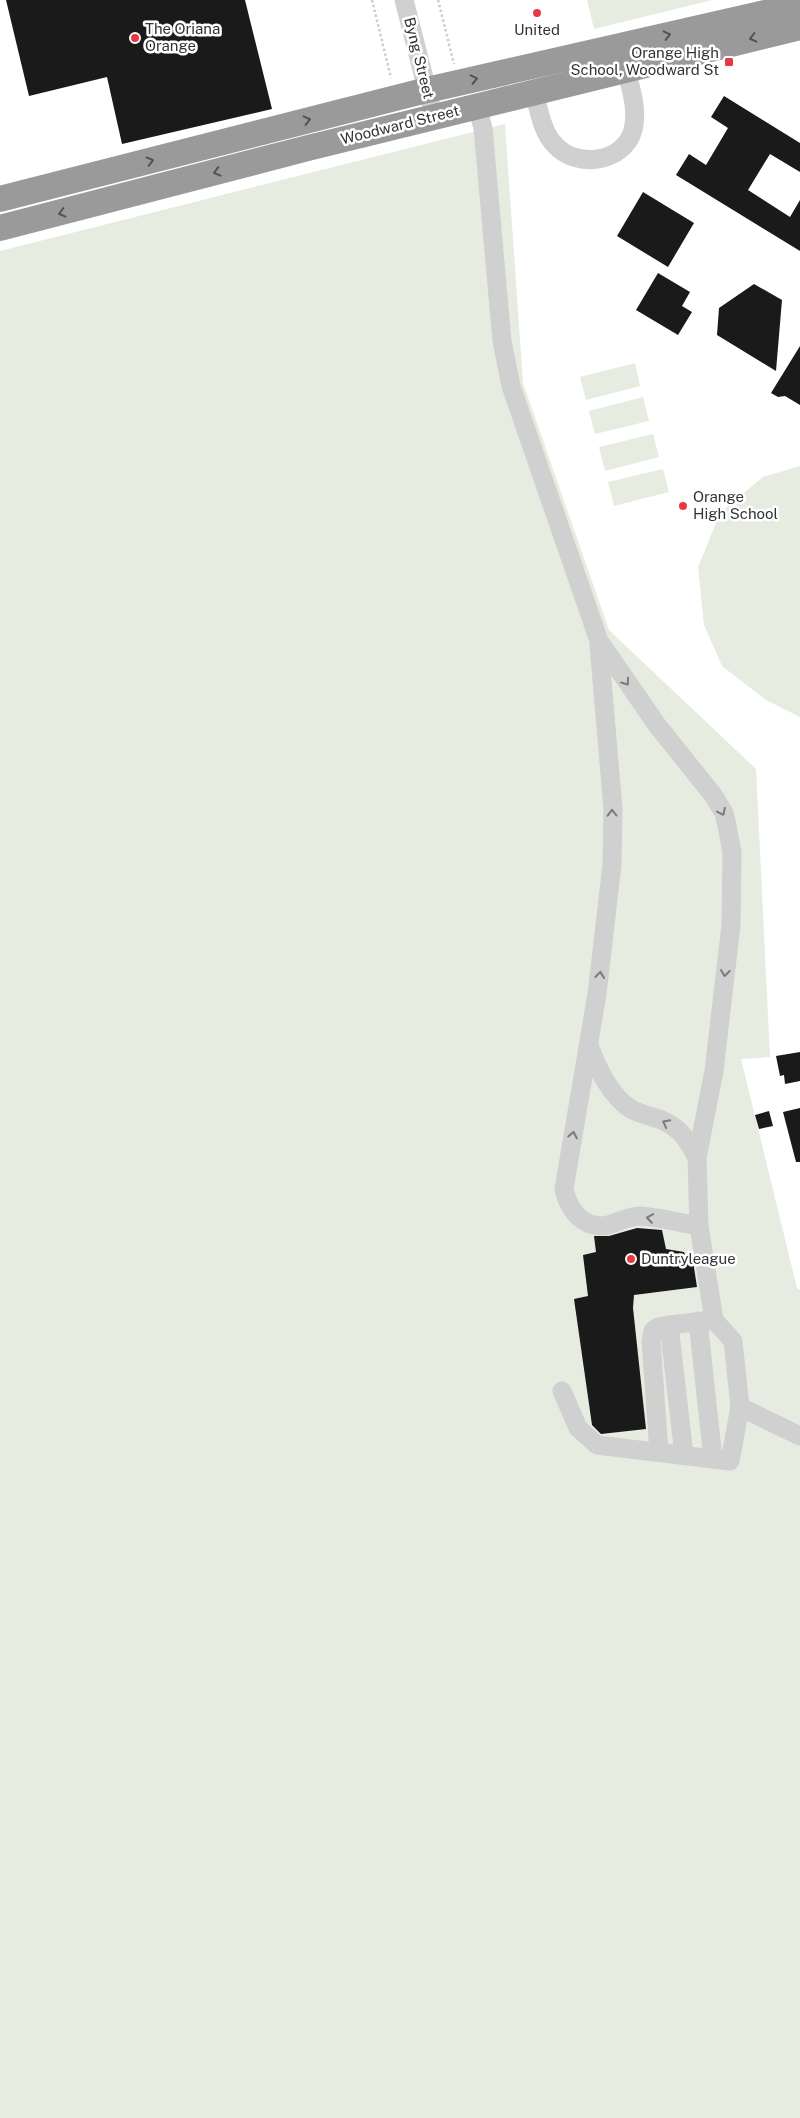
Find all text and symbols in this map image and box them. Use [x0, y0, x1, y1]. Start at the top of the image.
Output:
marker: United [531, 7, 543, 19]
street label: Byng Street [401, 15, 438, 101]
place label: The Oriana Orange [145, 20, 220, 54]
place label: United [514, 21, 560, 38]
one-way arrow [662, 30, 671, 40]
marker: The Oriana Orange [129, 32, 141, 44]
one-way arrow [749, 33, 757, 43]
place label: Orange High School, Woodward St [571, 44, 719, 78]
marker: Orange High School, Woodward St [723, 56, 735, 68]
one-way arrow [470, 74, 479, 85]
street label: Woodward Street [339, 102, 461, 147]
one-way arrow [303, 115, 312, 126]
one-way arrow [145, 157, 154, 167]
one-way arrow [213, 167, 221, 177]
one-way arrow [59, 207, 67, 217]
place label: Orange High School [693, 488, 778, 522]
marker: Orange High School [677, 500, 689, 512]
one-way arrow [620, 676, 629, 686]
one-way arrow [716, 807, 726, 816]
one-way arrow [607, 809, 618, 817]
one-way arrow [720, 969, 731, 977]
one-way arrow [594, 971, 605, 979]
one-way arrow [662, 1119, 671, 1129]
one-way arrow [567, 1131, 577, 1140]
one-way arrow [646, 1213, 654, 1224]
place label: Duntryleague [641, 1250, 736, 1267]
marker: Duntryleague [625, 1253, 637, 1265]

